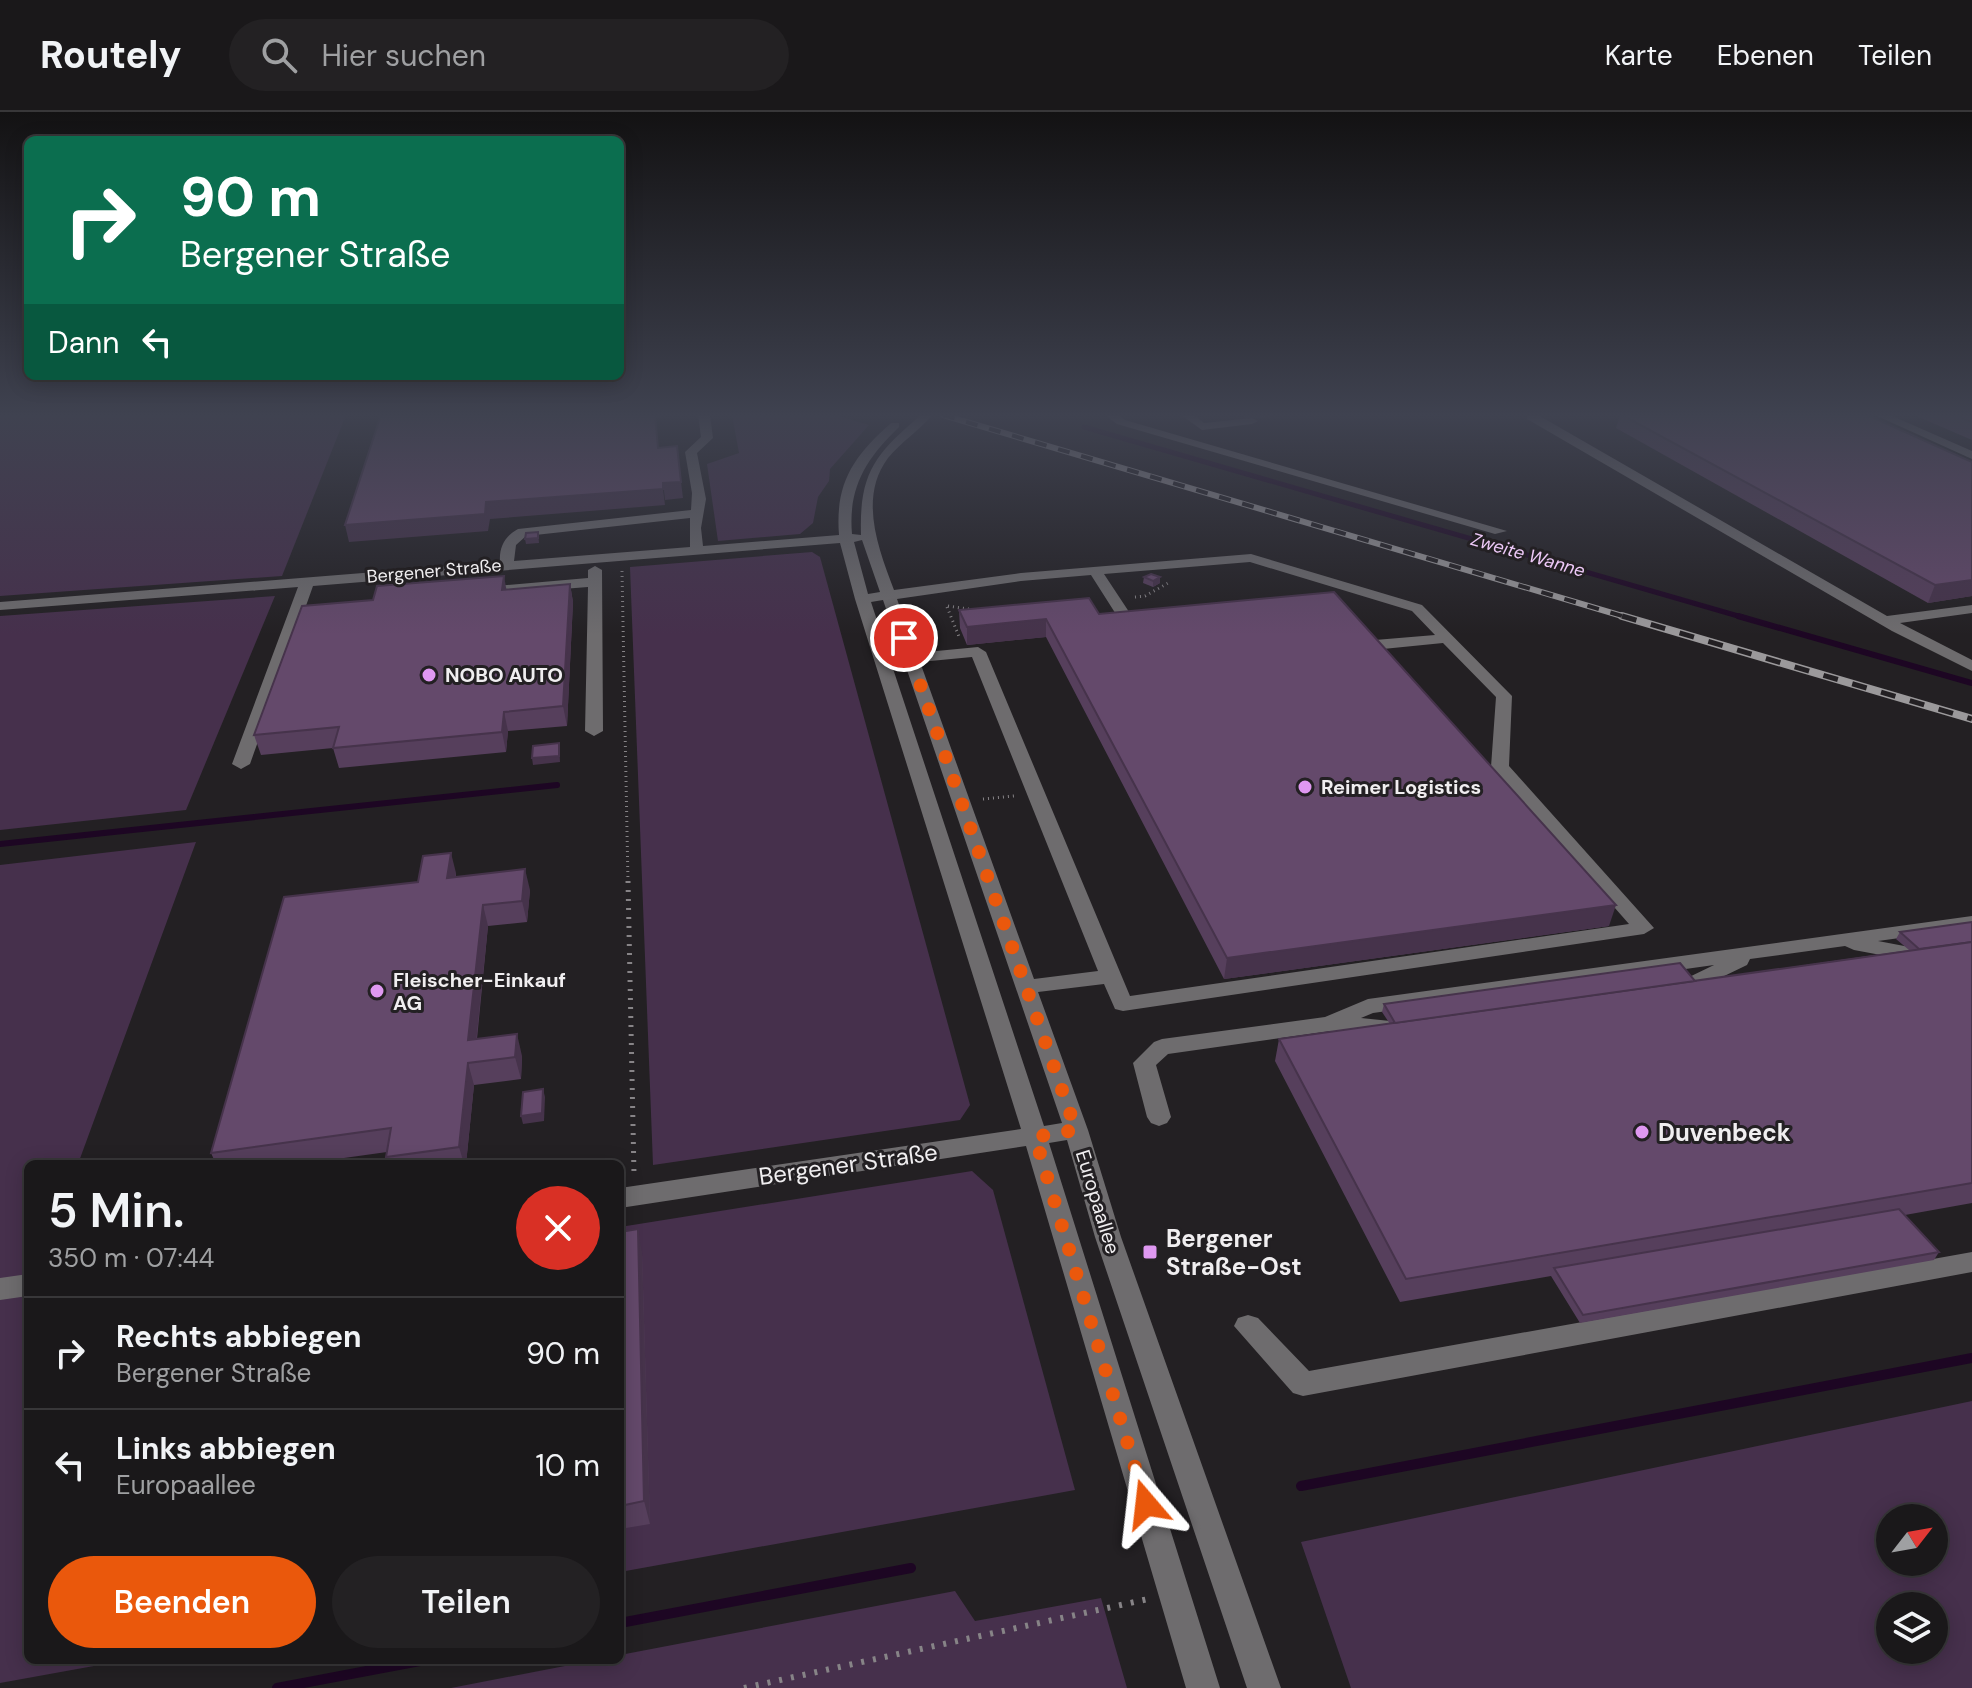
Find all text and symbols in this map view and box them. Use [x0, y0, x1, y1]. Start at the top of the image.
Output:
search box [229, 19, 789, 91]
text: Routely [40, 30, 181, 80]
icon: search [257, 33, 301, 77]
text: Hier suchen [321, 36, 486, 75]
text: Karte [1605, 37, 1673, 74]
text: Ebenen [1717, 37, 1814, 74]
text: Teilen [1858, 37, 1932, 74]
text: 90 m [180, 160, 321, 233]
icon: right [48, 168, 152, 272]
text: Bergener Straße [180, 231, 451, 278]
icon: left [135, 320, 179, 364]
text: Dann [48, 323, 119, 362]
water label: Zweite Wanne [1468, 527, 1588, 583]
street label: Bergener Straße [366, 553, 502, 589]
pin [870, 604, 938, 672]
icon: arrive [882, 616, 926, 660]
place label: NOBO AUTO [445, 662, 563, 688]
marker: NOBO AUTO [420, 666, 438, 684]
place label: Reimer Logistics [1321, 774, 1481, 800]
marker: Reimer Logistics [1296, 778, 1314, 796]
place label: Fleischer-Einkauf AG [393, 967, 566, 1016]
marker: Fleischer-Einkauf AG [368, 982, 386, 1000]
place label: Duvenbeck [1658, 1117, 1791, 1148]
marker: Duvenbeck [1633, 1123, 1651, 1141]
street label: Bergener Straße [757, 1136, 939, 1192]
street label: Europaallee [1070, 1147, 1126, 1257]
text: 5 Min. [48, 1179, 184, 1242]
button: close [516, 1186, 600, 1270]
place label: Bergener Straße-Ost [1166, 1223, 1302, 1282]
text: 350 m · 07:44 [48, 1241, 214, 1275]
marker: Bergener Straße-Ost [1141, 1243, 1159, 1261]
text: Rechts abbiegen [116, 1317, 361, 1356]
icon: right [48, 1331, 92, 1375]
text: 90 m [526, 1334, 600, 1373]
text: Bergener Straße [116, 1356, 311, 1390]
text: Links abbiegen [116, 1429, 336, 1468]
icon: left [48, 1443, 92, 1487]
text: 10 m [535, 1446, 600, 1485]
position arrow [1104, 1462, 1188, 1546]
text: Europaallee [116, 1468, 256, 1502]
north arrow [1876, 1504, 1948, 1576]
map controls [1876, 1504, 1948, 1664]
button: Beenden [48, 1556, 316, 1648]
button: Teilen [332, 1556, 600, 1648]
button: layers [1876, 1592, 1948, 1664]

